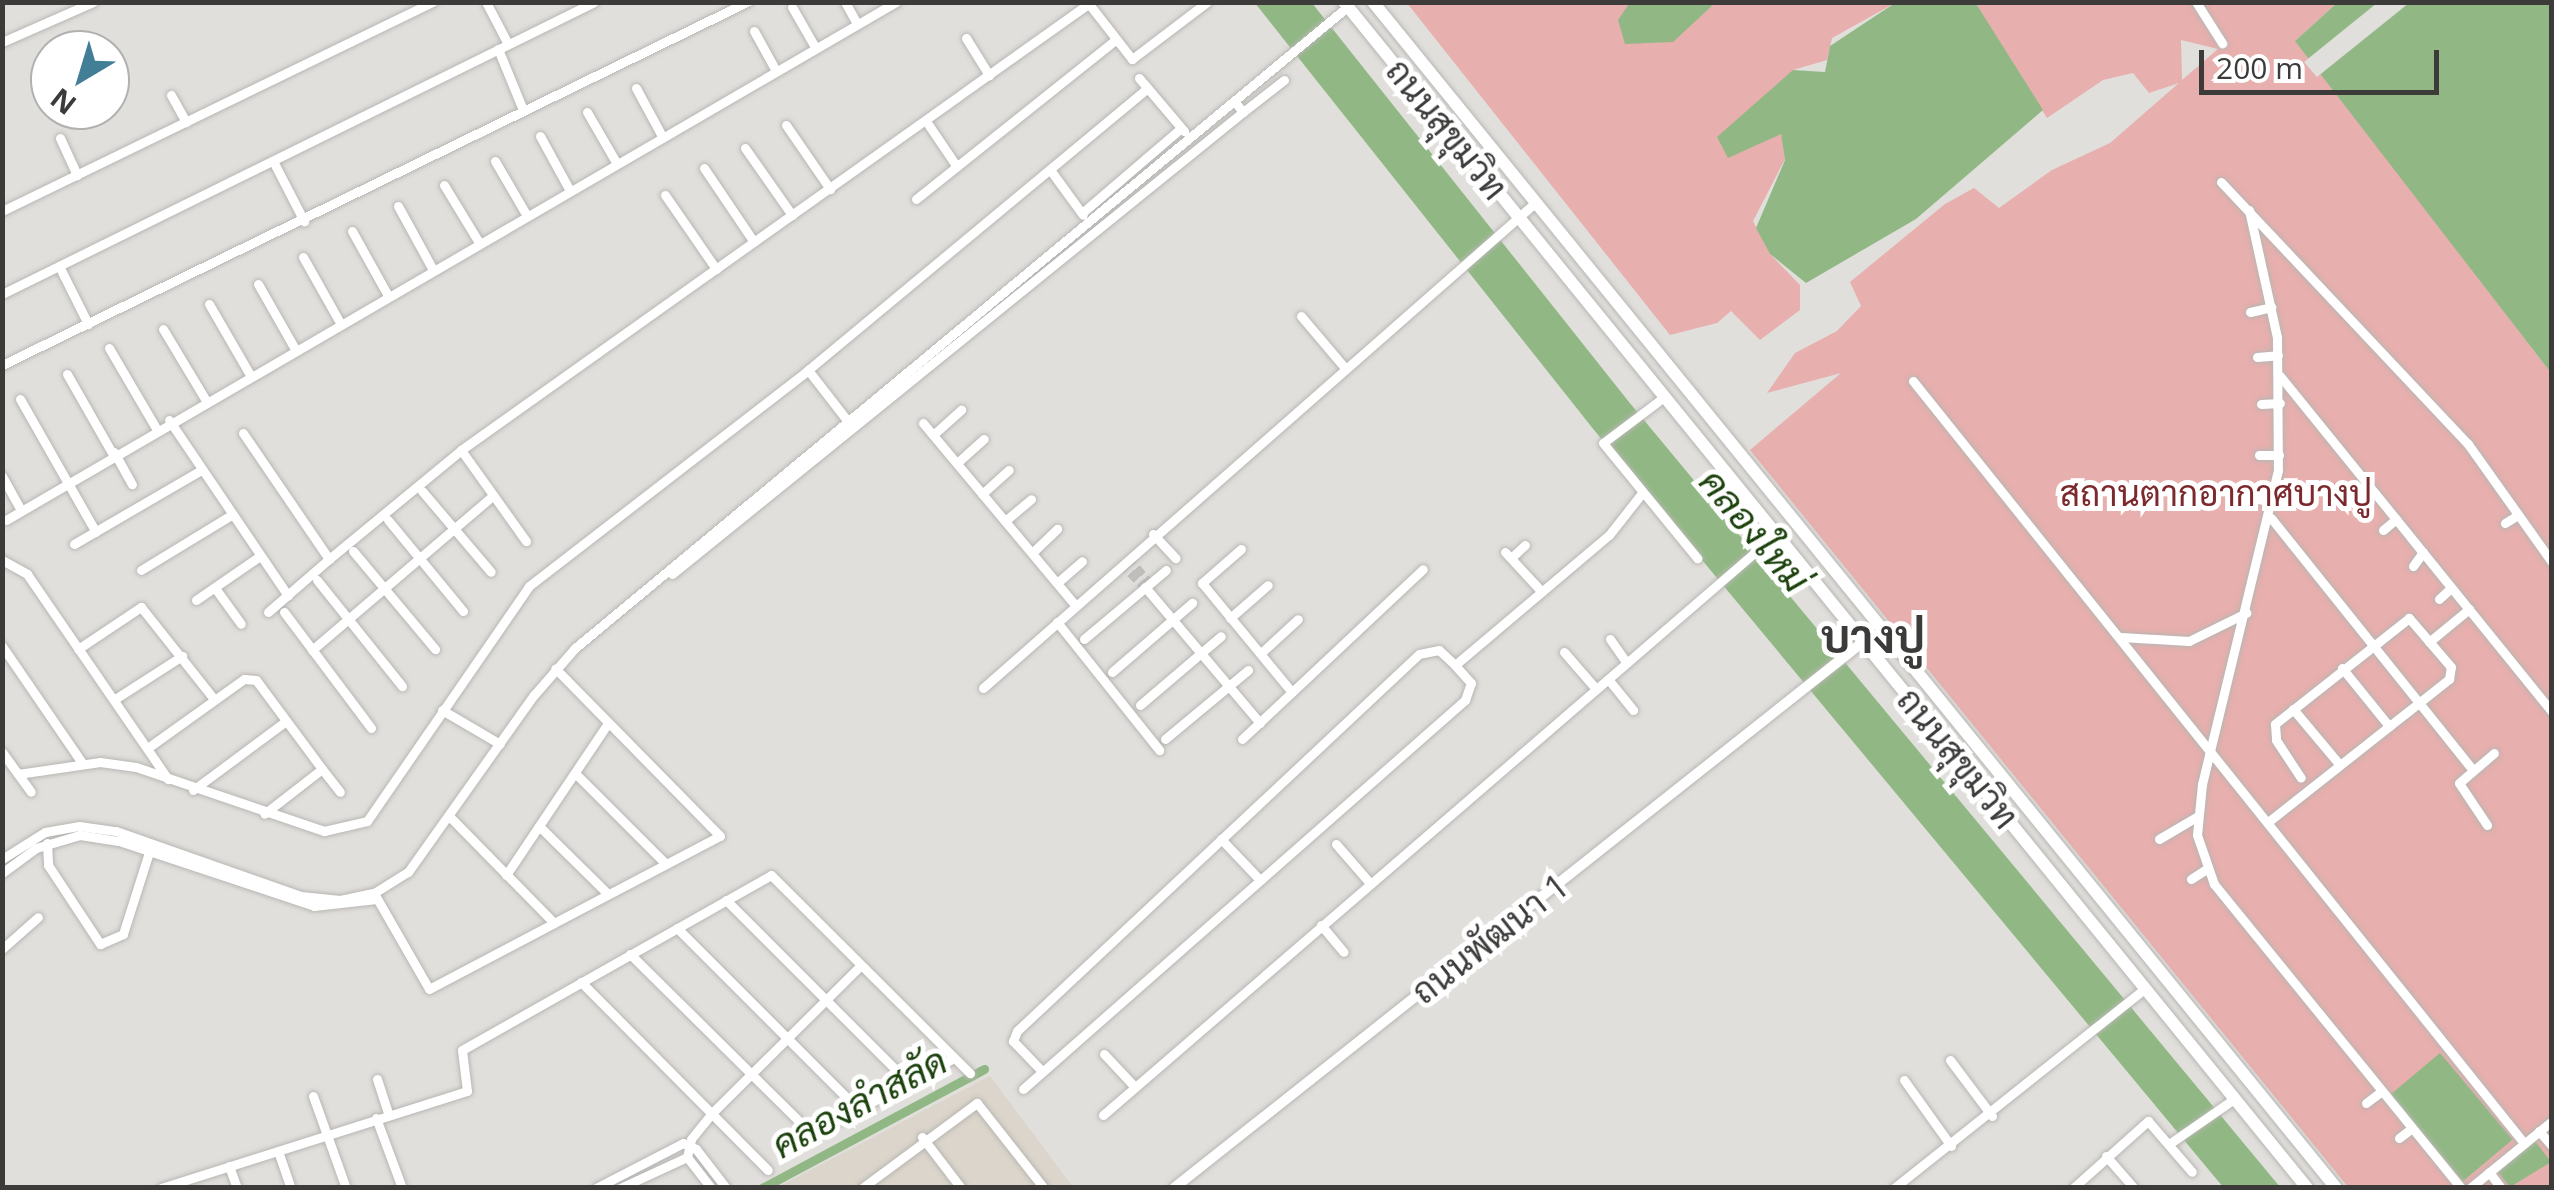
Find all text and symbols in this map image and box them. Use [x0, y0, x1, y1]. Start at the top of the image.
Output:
north arrow [30, 30, 130, 130]
scale bar [2204, 30, 2444, 92]
text: 200 m [2216, 47, 2303, 88]
street label: ถนนสุขุมวิท [1378, 50, 1516, 208]
text: N [42, 80, 83, 124]
water label: คลองใหม่ [1690, 459, 1820, 601]
park label: สถานตากอากาศบางปู [2060, 472, 2372, 514]
district label: บางปู [1821, 609, 1925, 663]
street label: ถนนสุขุมวิท [1889, 679, 2027, 837]
street label: ถนนพัฒนา 1 [1403, 864, 1577, 1012]
water label: คลองลำสลัด [764, 1037, 954, 1167]

